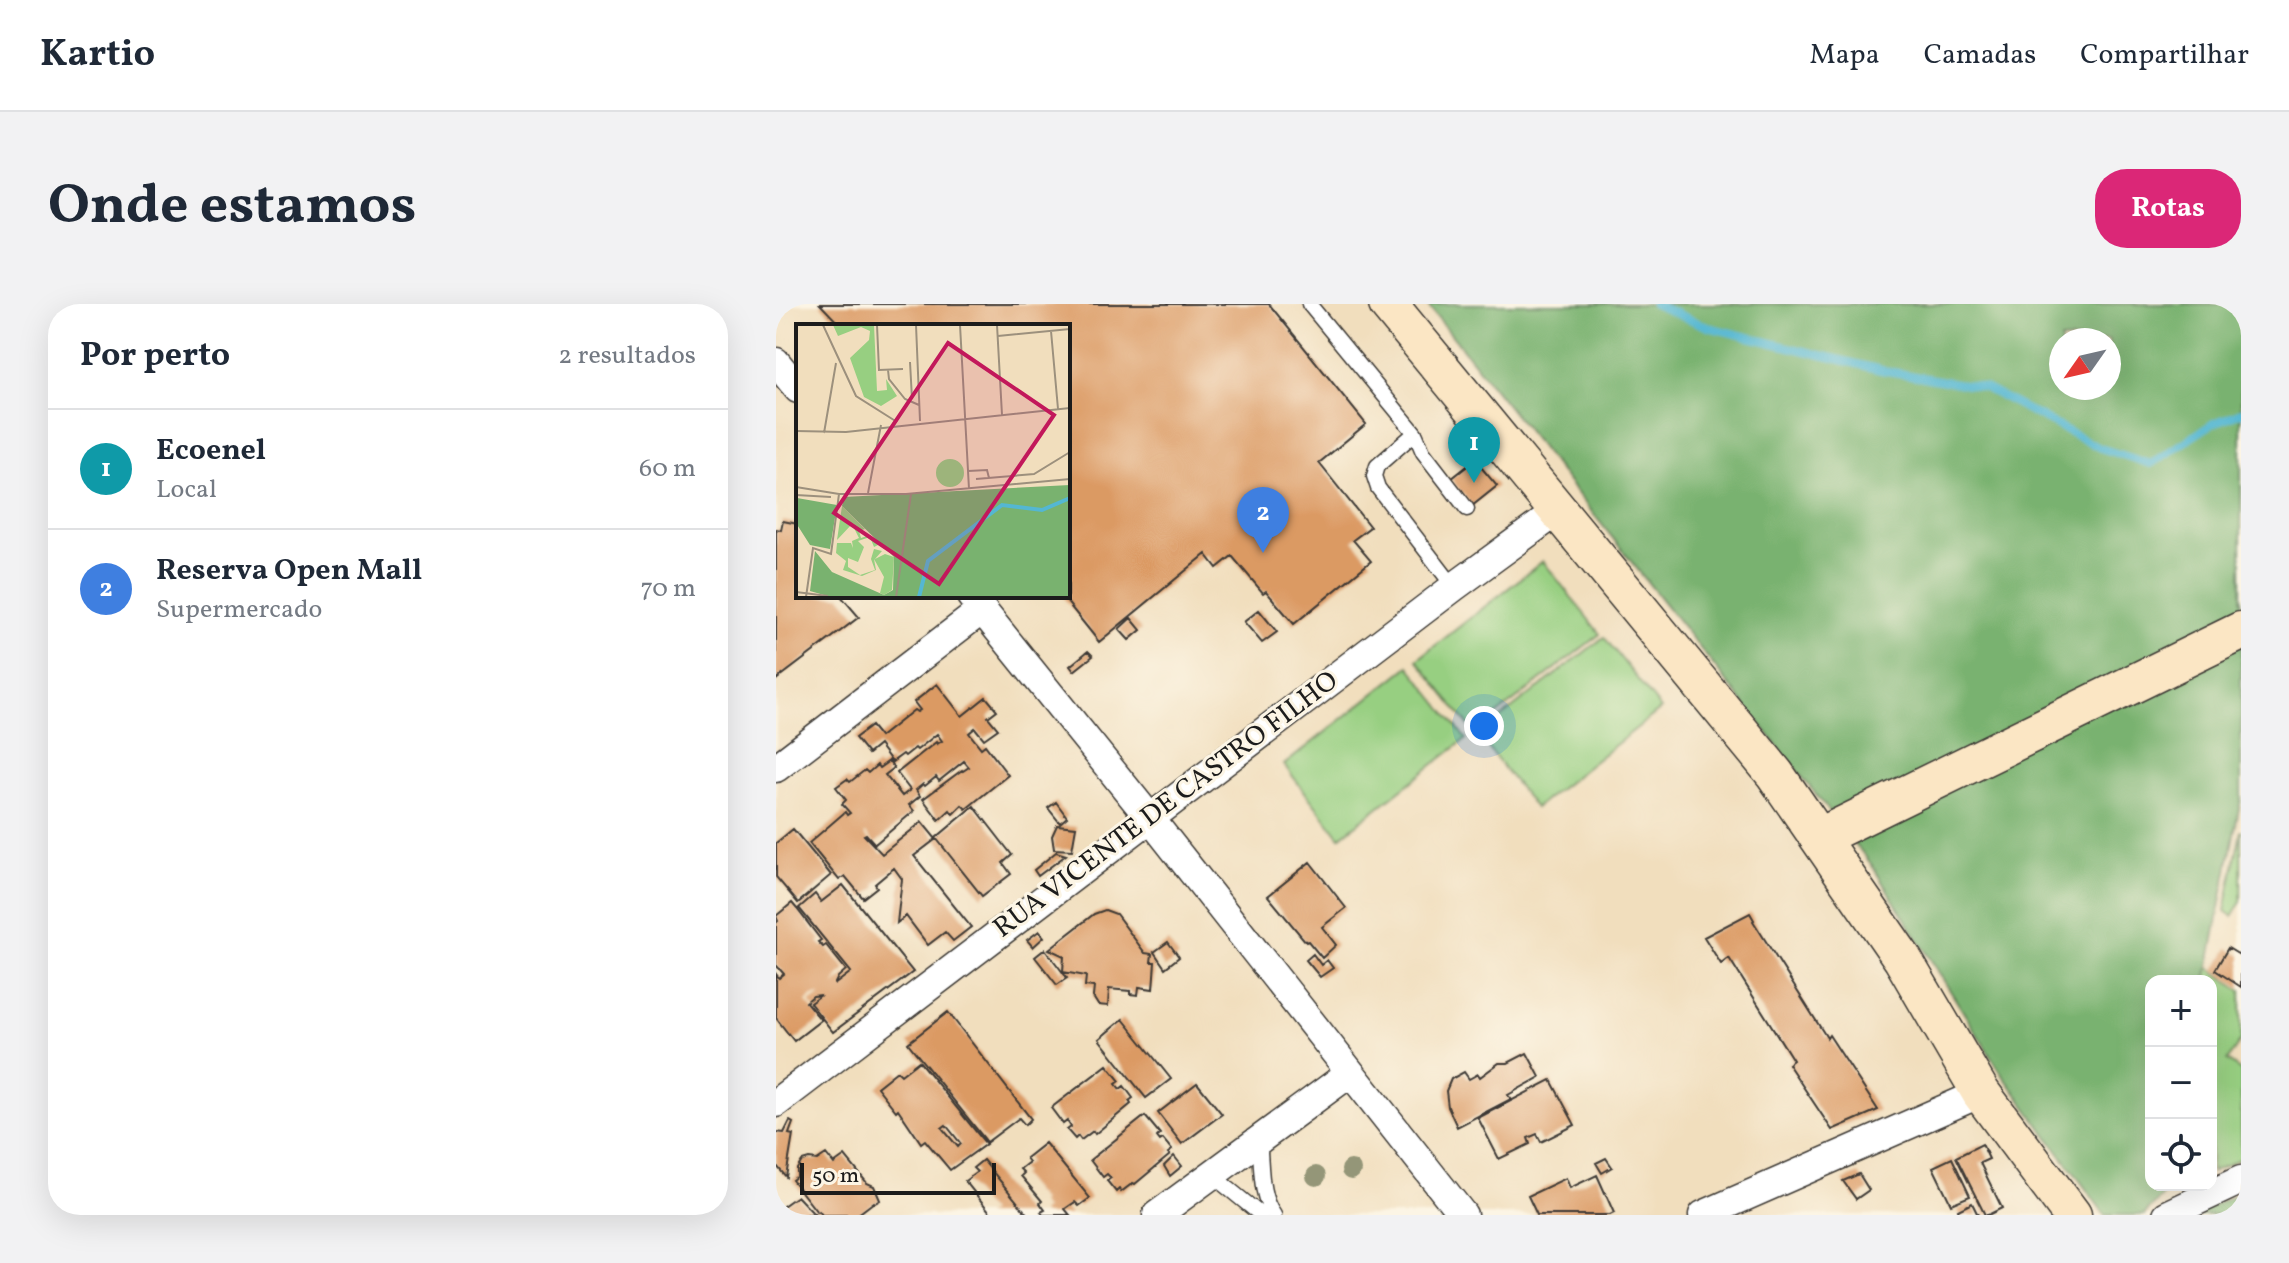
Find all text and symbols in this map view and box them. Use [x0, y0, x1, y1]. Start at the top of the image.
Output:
text: Kartio [40, 29, 155, 82]
text: Mapa [1810, 36, 1880, 75]
text: Camadas [1924, 36, 2036, 75]
text: Compartilhar [2080, 36, 2249, 75]
text: Onde estamos [48, 169, 417, 247]
button: Rotas [2095, 169, 2241, 248]
inset map [796, 324, 1070, 598]
north arrow [2049, 328, 2121, 400]
text: Por perto [80, 333, 230, 380]
text: 2 resultados [558, 338, 696, 374]
pin: 1 [1448, 417, 1500, 483]
text: Ecoenel [156, 430, 266, 472]
text: 1 [101, 451, 111, 487]
text: 60 m [639, 451, 696, 487]
text: Local [156, 472, 217, 508]
pin: 2 [1237, 487, 1289, 553]
text: Reserva Open Mall [156, 550, 422, 592]
text: 2 [99, 571, 113, 607]
text: 70 m [641, 571, 696, 607]
text: Supermercado [156, 592, 322, 628]
street label: RUA VICENTE DE CASTRO FILHO [985, 662, 1347, 948]
your location [1464, 706, 1504, 746]
map controls [2145, 975, 2217, 1191]
button: + [2145, 975, 2217, 1047]
button: − [2145, 1047, 2217, 1119]
button: locate [2145, 1119, 2217, 1191]
scale bar [800, 1159, 996, 1195]
text: 50 m [812, 1161, 859, 1192]

